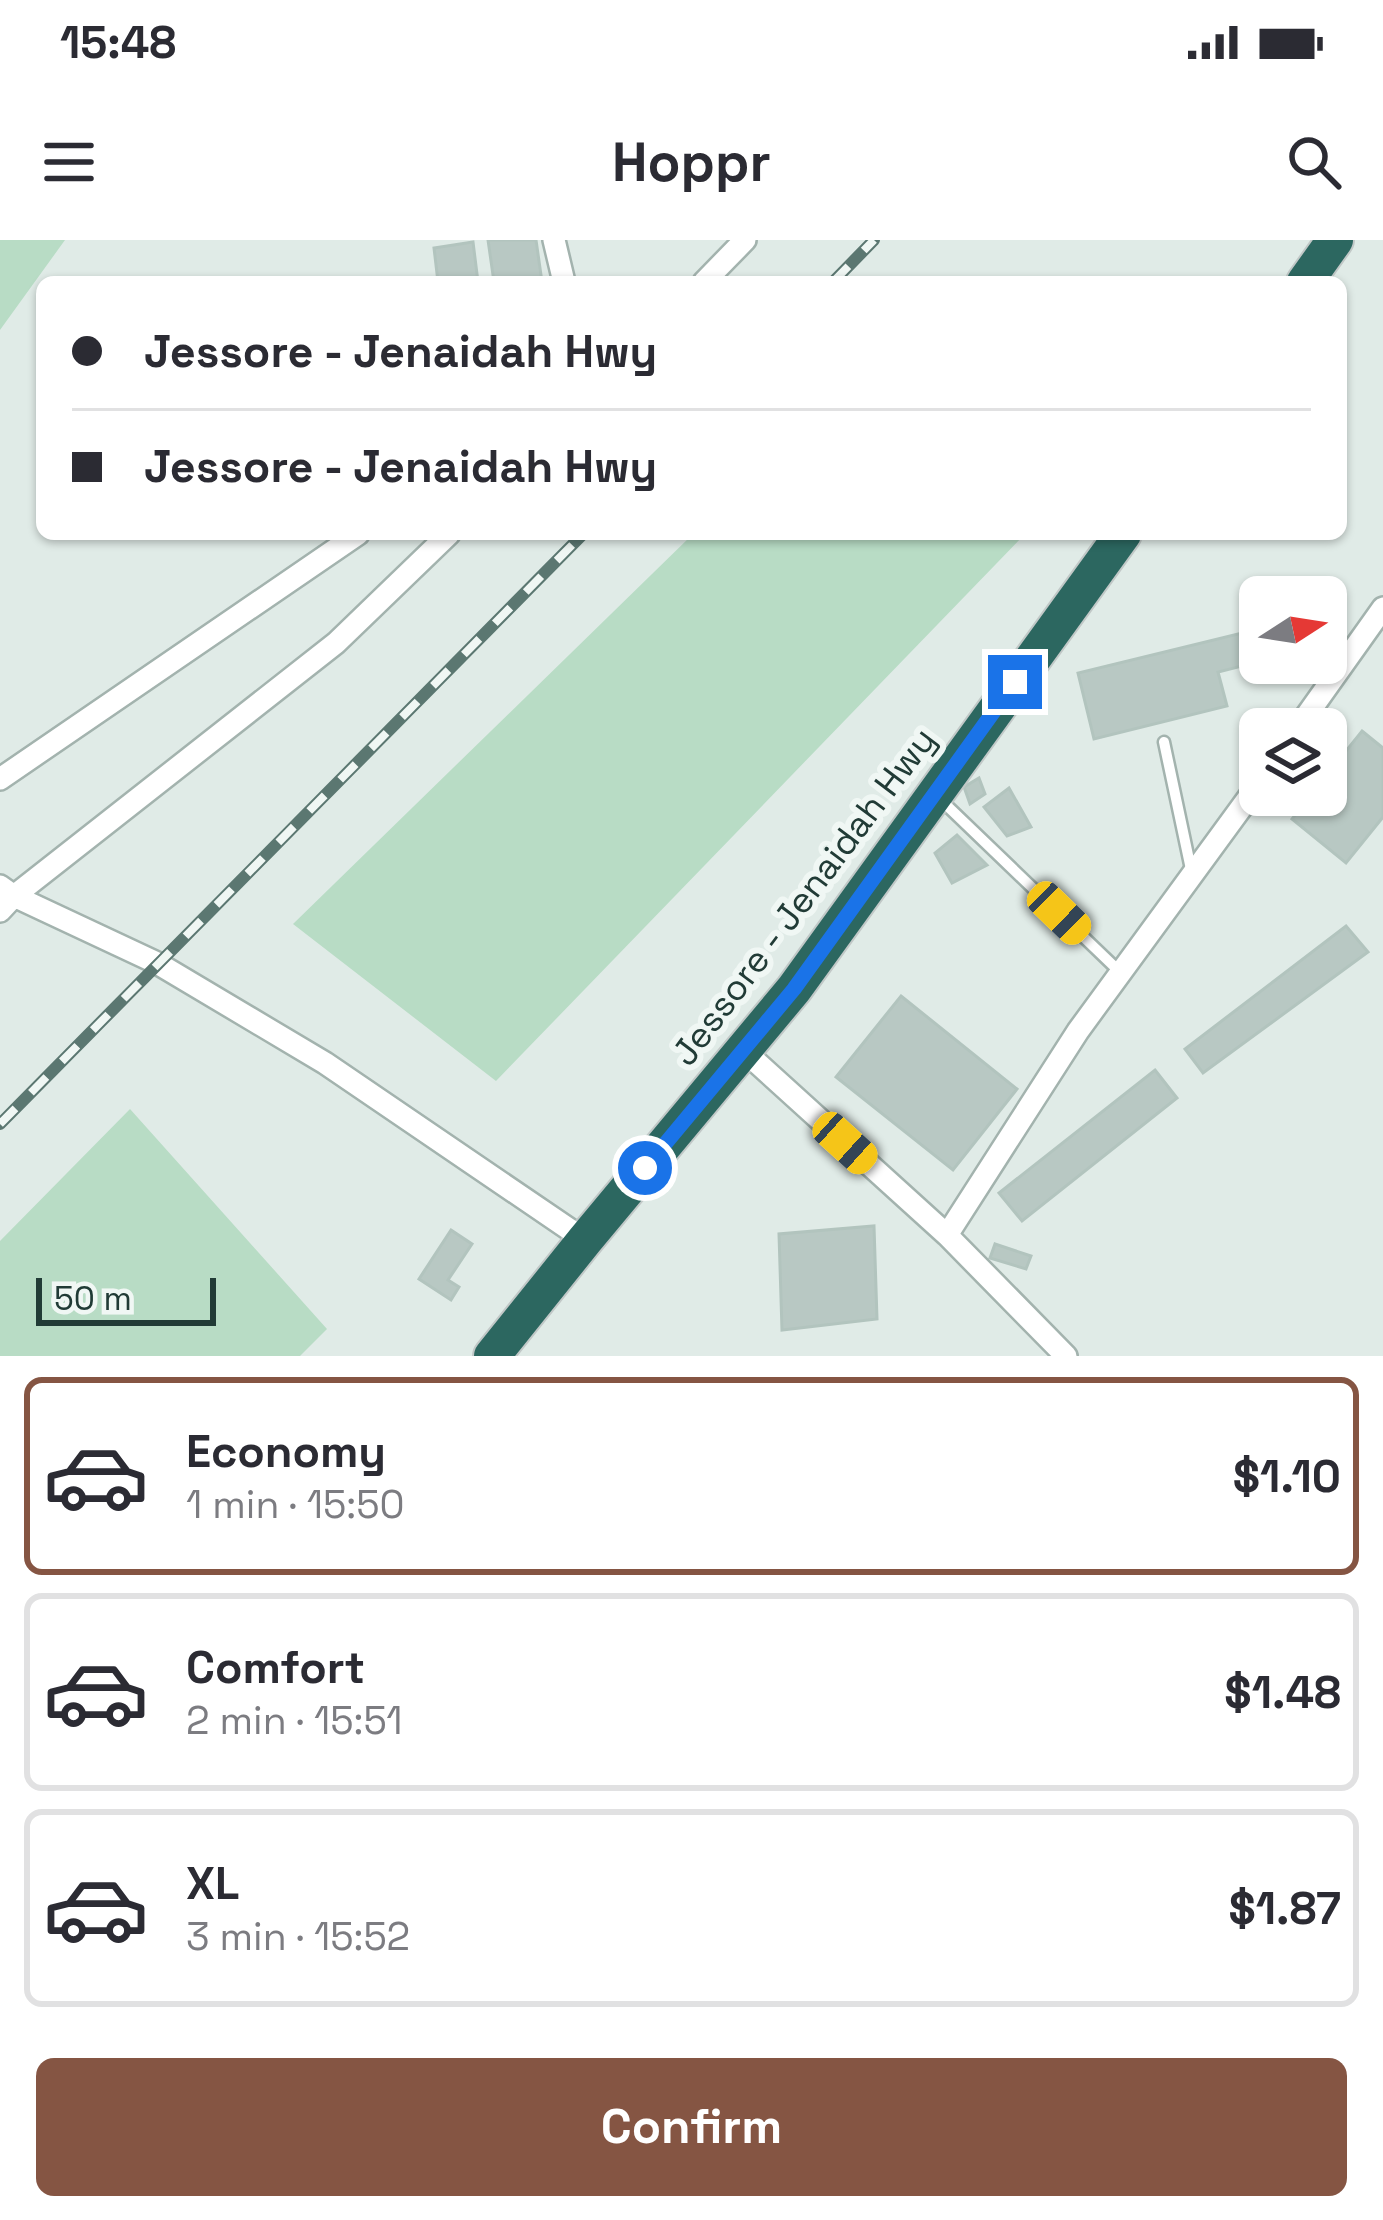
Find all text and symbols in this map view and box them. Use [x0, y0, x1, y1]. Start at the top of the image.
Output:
text: 15:48 [60, 14, 176, 71]
text: Hoppr [612, 128, 771, 197]
icon: menu [36, 129, 102, 195]
icon: search [1281, 129, 1347, 195]
text: Jessore - Jenaidah Hwy [144, 323, 657, 380]
text: Jessore - Jenaidah Hwy [144, 438, 657, 495]
north arrow [1239, 576, 1347, 684]
map controls [1239, 576, 1347, 816]
route end [988, 655, 1042, 709]
button: layers [1239, 708, 1347, 816]
street label: Jessore - Jenaidah Hwy [661, 718, 946, 1075]
car [1021, 875, 1097, 951]
car [806, 1106, 884, 1180]
route start [618, 1141, 672, 1195]
scale bar [36, 1272, 216, 1325]
text: 50 m [54, 1278, 132, 1320]
icon: car [42, 1422, 150, 1530]
text: Economy [186, 1423, 386, 1480]
text: $1.10 [1233, 1448, 1341, 1505]
text: 1 min · 15:50 [186, 1480, 405, 1529]
icon: car [42, 1638, 150, 1746]
text: Comfort [186, 1639, 365, 1696]
text: $1.48 [1224, 1664, 1341, 1721]
text: 2 min · 15:51 [186, 1696, 403, 1745]
icon: car [42, 1854, 150, 1962]
text: XL [186, 1855, 239, 1912]
text: $1.87 [1228, 1880, 1341, 1937]
text: 3 min · 15:52 [186, 1912, 410, 1961]
button: Confirm [36, 2058, 1347, 2196]

